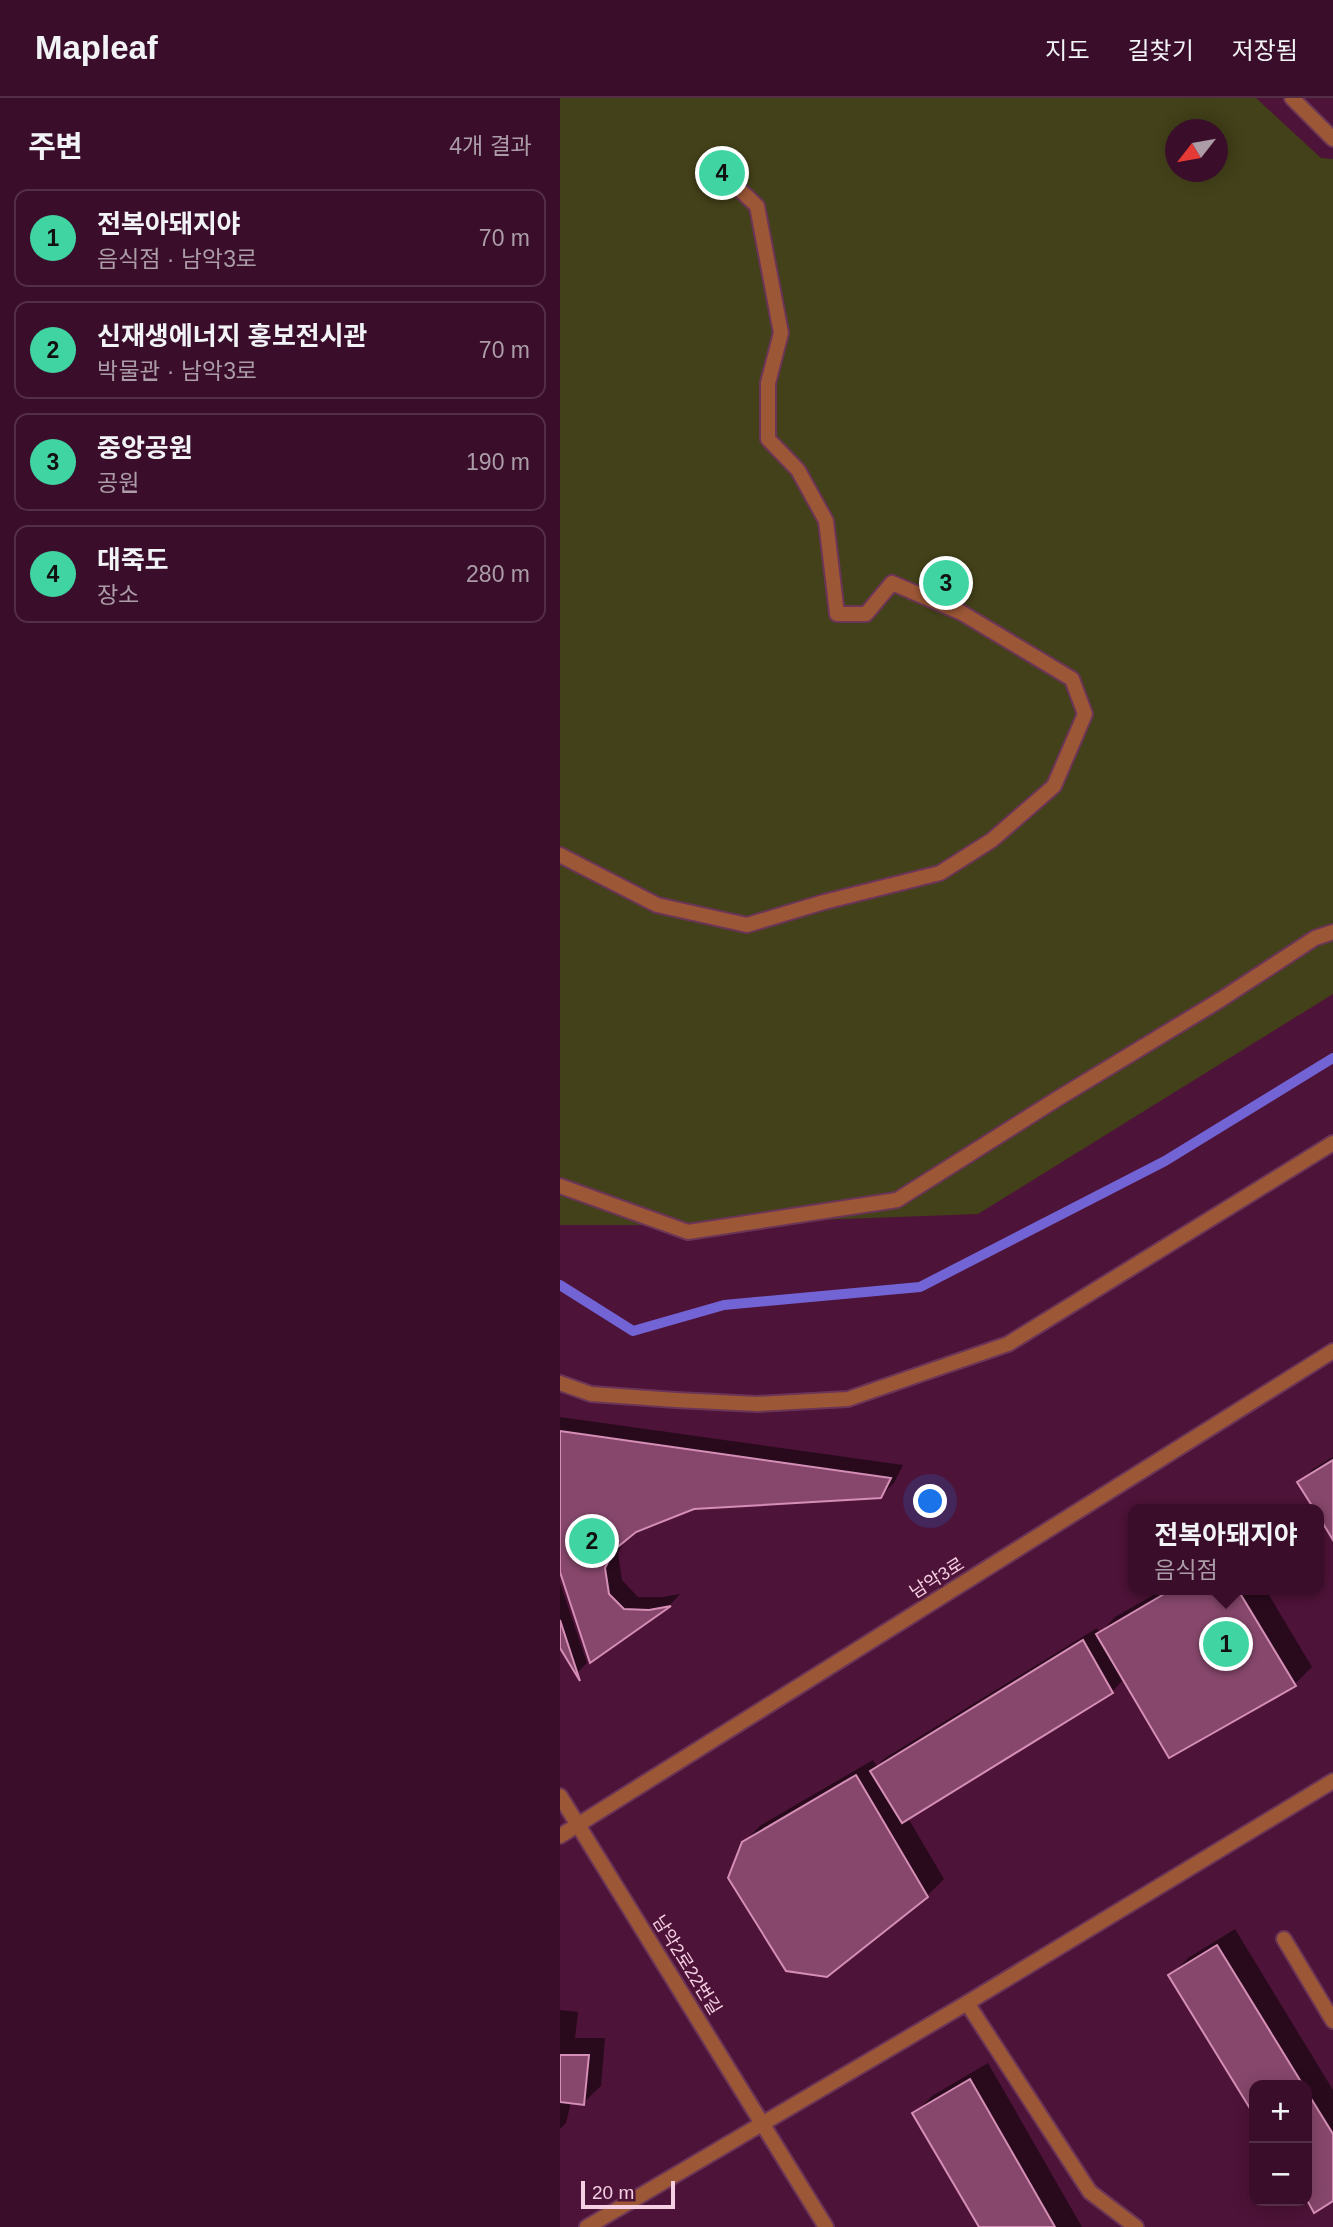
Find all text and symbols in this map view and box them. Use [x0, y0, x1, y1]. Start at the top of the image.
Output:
text: Mapleaf [35, 29, 158, 66]
text: 지도 [1045, 37, 1090, 64]
text: 길찾기 [1128, 37, 1194, 64]
text: 저장됨 [1232, 37, 1298, 64]
north arrow [1165, 119, 1228, 182]
text: 주변 [28, 130, 83, 163]
text: 4개 결과 [449, 133, 532, 159]
pin: 4 [699, 147, 745, 199]
text: 전복아돼지야 [97, 209, 241, 239]
text: 1 [47, 225, 59, 251]
text: 70 m [479, 225, 530, 251]
text: 음식점 · 남악3로 [97, 246, 257, 272]
text: 신재생에너지 홍보전시관 [97, 321, 367, 351]
text: 2 [47, 337, 59, 363]
text: 70 m [479, 337, 530, 363]
text: 박물관 · 남악3로 [97, 358, 257, 384]
text: 중앙공원 [97, 433, 193, 463]
text: 3 [47, 449, 59, 475]
text: 190 m [466, 449, 530, 475]
text: 공원 [97, 470, 139, 496]
text: 대죽도 [97, 545, 169, 575]
pin: 3 [923, 557, 969, 609]
text: 4 [47, 561, 59, 587]
text: 280 m [466, 561, 530, 587]
text: 장소 [97, 582, 139, 608]
your location [913, 1484, 947, 1518]
popup [1128, 1504, 1324, 1595]
pin: 2 [569, 1515, 615, 1567]
text: 전복아돼지야 [1154, 1520, 1298, 1550]
street label: 남악3로 [906, 1554, 968, 1602]
text: 음식점 [1154, 1557, 1218, 1583]
pin: 1 [1203, 1618, 1249, 1670]
street label: 남악2로22번길 [649, 1912, 725, 2018]
map controls [1249, 2080, 1312, 2206]
button: + [1249, 2080, 1312, 2143]
button: − [1249, 2143, 1312, 2206]
scale bar [581, 2178, 676, 2210]
text: 20 m [592, 2182, 634, 2203]

